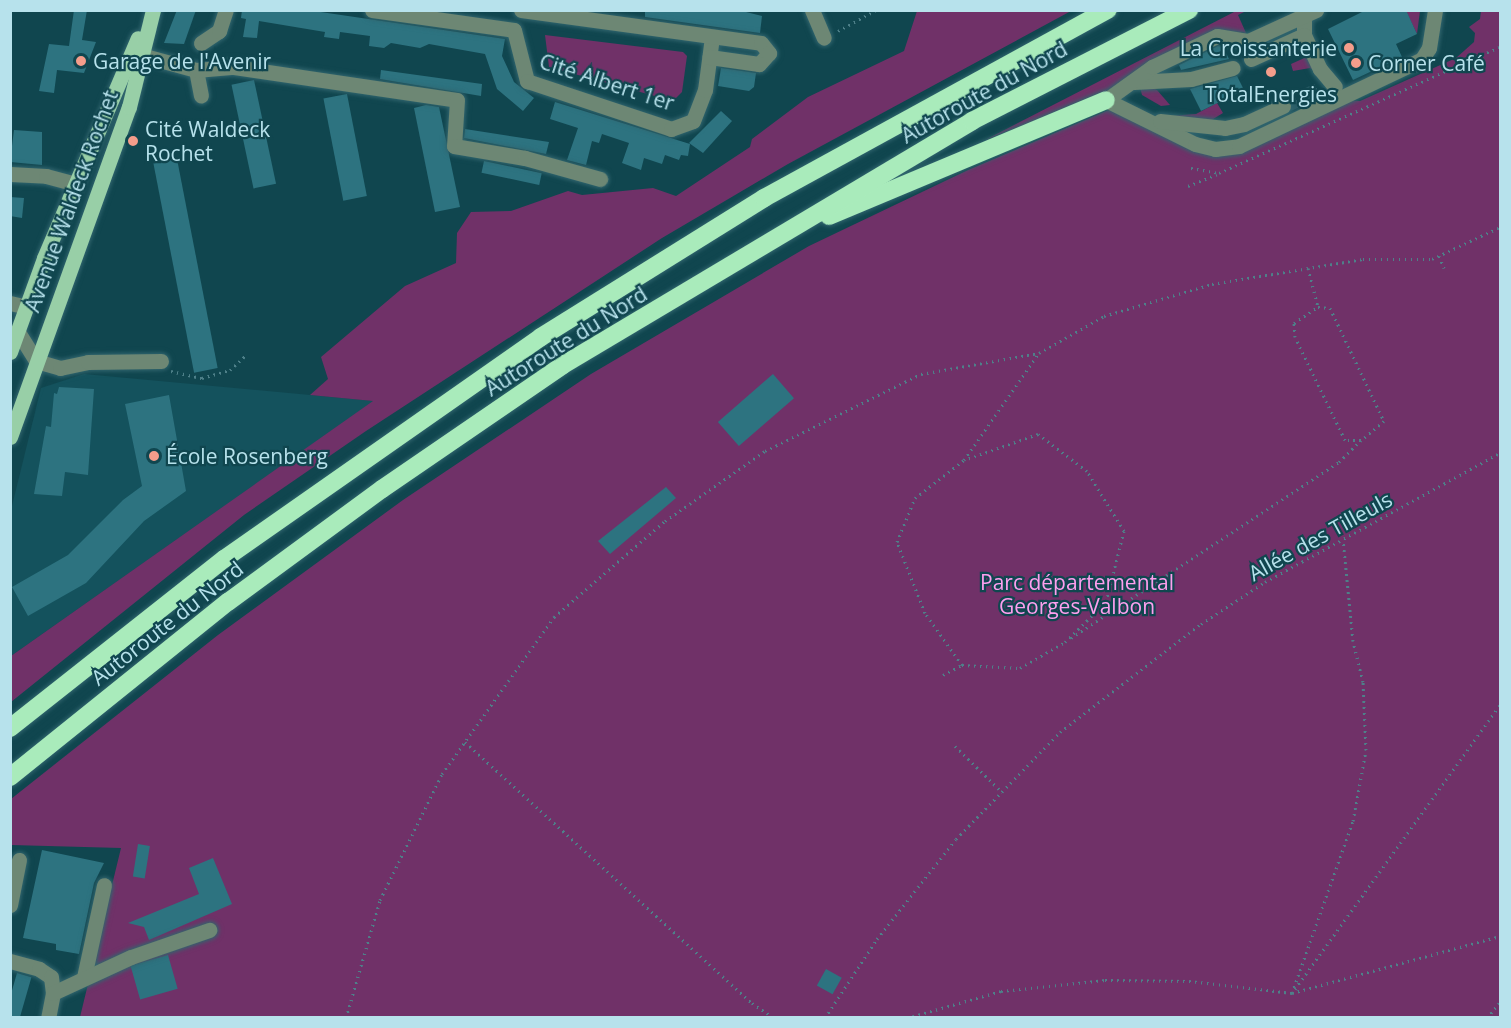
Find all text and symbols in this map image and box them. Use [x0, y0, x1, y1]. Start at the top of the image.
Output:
place label: La Croissanterie [1180, 35, 1337, 61]
street label: Autoroute du Nord [896, 36, 1072, 148]
marker: La Croissanterie [1342, 41, 1356, 55]
place label: Garage de l'Avenir [93, 48, 271, 74]
street label: Cité Albert 1er [536, 48, 678, 116]
place label: Corner Café [1368, 50, 1485, 76]
marker: Garage de l'Avenir [74, 54, 88, 68]
marker: Corner Café [1349, 56, 1363, 70]
marker: TotalEnergies [1264, 65, 1278, 79]
place label: TotalEnergies [1205, 81, 1337, 107]
street label: Avenue Waldeck Rochet [19, 87, 123, 315]
place label: Cité Waldeck Rochet [145, 116, 270, 166]
marker: Cité Waldeck Rochet [126, 134, 140, 148]
street label: Autoroute du Nord [480, 281, 652, 401]
place label: École Rosenberg [166, 443, 328, 469]
marker: École Rosenberg [147, 449, 161, 463]
street label: Allée des Tilleuls [1244, 486, 1396, 586]
street label: Autoroute du Nord [86, 556, 248, 690]
park label: Parc départemental Georges-Valbon [980, 569, 1174, 619]

